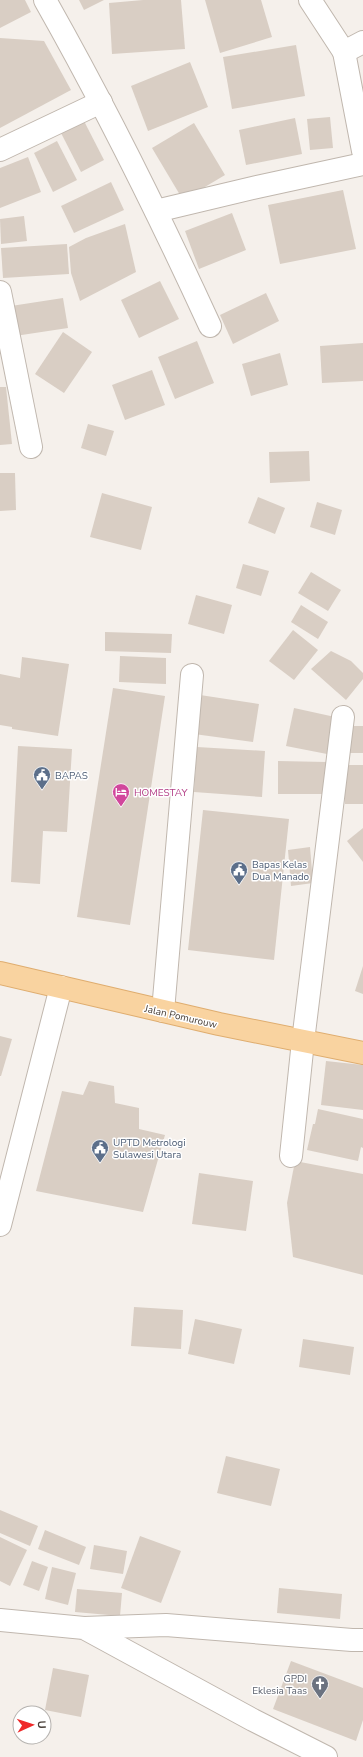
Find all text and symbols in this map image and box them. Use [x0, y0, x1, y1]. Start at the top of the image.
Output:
public building icon: BAPAS [32, 765, 52, 790]
place label: BAPAS [55, 769, 88, 783]
hotel icon: HOMESTAY [111, 782, 131, 807]
place label: HOMESTAY [134, 786, 188, 800]
place label: Bapas Kelas Dua Manado [252, 858, 310, 884]
public building icon: Bapas Kelas Dua Manado [229, 860, 249, 885]
street label: Jalan Pomurouw [142, 1002, 219, 1032]
place label: UPTD Metrologi Sulawesi Utara [113, 1136, 186, 1162]
public building icon: UPTD Metrologi Sulawesi Utara [90, 1138, 110, 1163]
place label: GPDI Eklesia Taas [252, 1672, 307, 1698]
church icon: GPDI Eklesia Taas [310, 1674, 330, 1699]
north arrow [12, 1705, 52, 1745]
text: U [34, 1720, 49, 1729]

